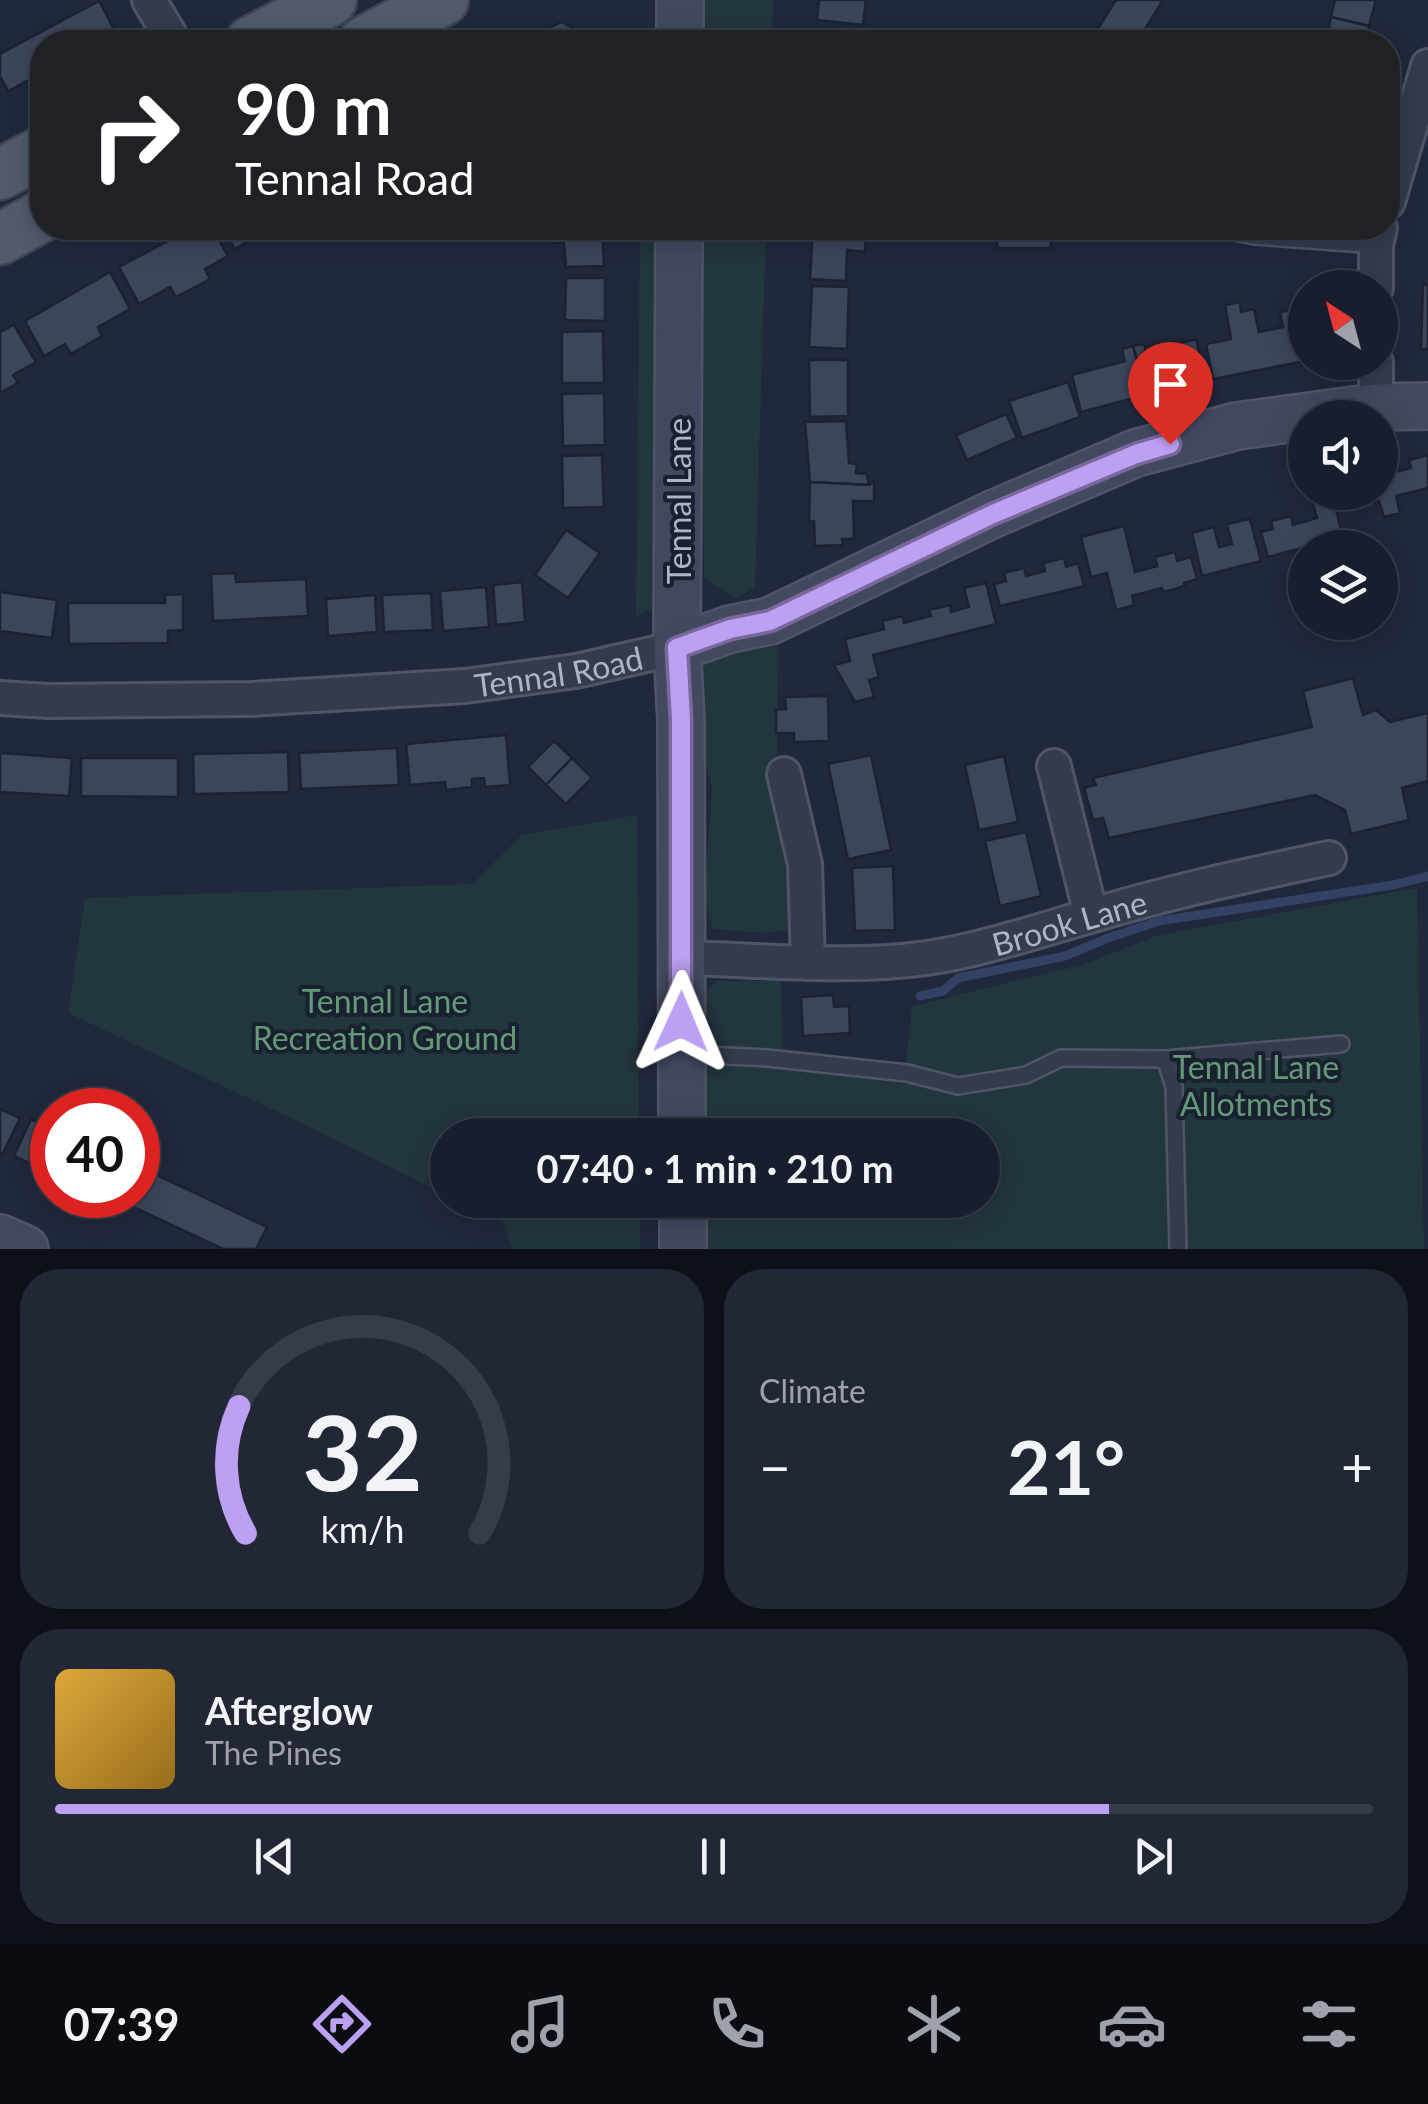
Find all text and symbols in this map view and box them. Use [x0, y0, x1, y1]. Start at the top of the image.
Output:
text: 90 m [235, 66, 392, 150]
icon: right [70, 70, 200, 200]
text: Tennal Road [235, 151, 474, 205]
north arrow [1288, 270, 1398, 380]
map controls [1288, 270, 1398, 640]
pin [1128, 342, 1213, 445]
icon: arrive [1143, 357, 1198, 412]
button: sound [1288, 400, 1398, 510]
street label: Tennal Lane [659, 418, 698, 584]
button: layers [1288, 530, 1398, 640]
street label: Tennal Road [472, 637, 646, 704]
street label: Brook Lane [987, 881, 1151, 963]
position arrow [629, 970, 733, 1074]
park label: Tennal Lane Recreation Ground [253, 981, 517, 1057]
park label: Tennal Lane Allotments [1173, 1047, 1339, 1123]
speed limit sign: 40 [30, 1088, 160, 1218]
text: 07:40 · 1 min · 210 m [536, 1145, 894, 1191]
text: Climate [759, 1371, 866, 1410]
text: 32 [302, 1388, 422, 1513]
text: 21° [1007, 1421, 1125, 1511]
text: − [759, 1433, 791, 1499]
text: + [1341, 1433, 1373, 1499]
text: km/h [320, 1508, 404, 1551]
text: Afterglow [205, 1687, 373, 1733]
text: The Pines [205, 1733, 342, 1772]
icon: previous [247, 1829, 302, 1884]
icon: pause [686, 1829, 741, 1884]
icon: next [1126, 1829, 1181, 1884]
icon: directions [307, 1989, 377, 2059]
icon: music [505, 1989, 575, 2059]
icon: phone [702, 1989, 772, 2059]
icon: climate [899, 1989, 969, 2059]
icon: car [1097, 1989, 1167, 2059]
icon: filters [1294, 1989, 1364, 2059]
text: 07:39 [64, 1997, 180, 2051]

